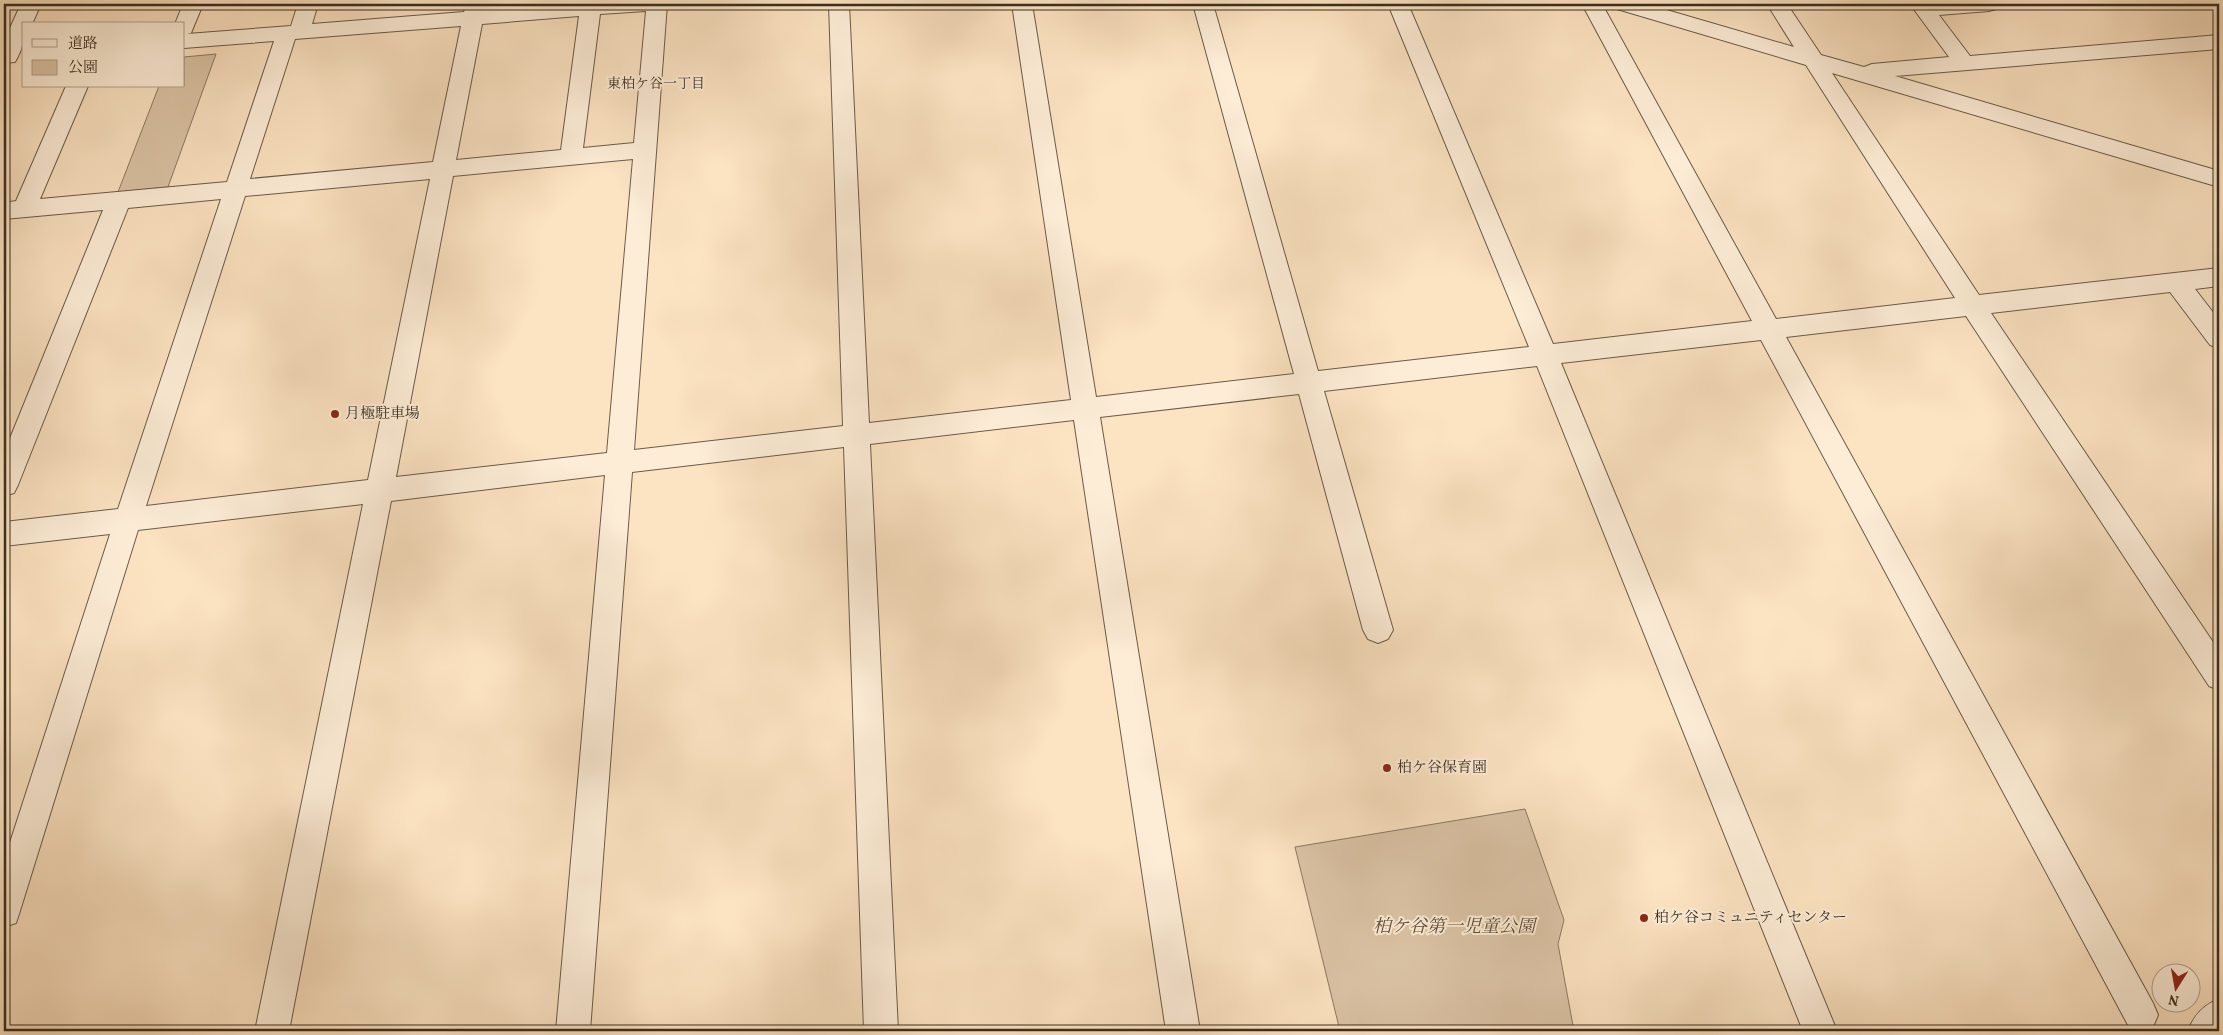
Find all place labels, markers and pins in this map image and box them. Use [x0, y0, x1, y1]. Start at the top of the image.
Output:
place label: 月極駐車場 [345, 404, 420, 425]
marker: 月極駐車場 [329, 408, 341, 420]
place label: 柏ケ谷保育園 [1397, 758, 1487, 779]
marker: 柏ケ谷保育園 [1381, 762, 1393, 774]
place label: 柏ケ谷コミュニティセンター [1654, 908, 1847, 929]
marker: 柏ケ谷コミュニティセンター [1638, 912, 1650, 924]

